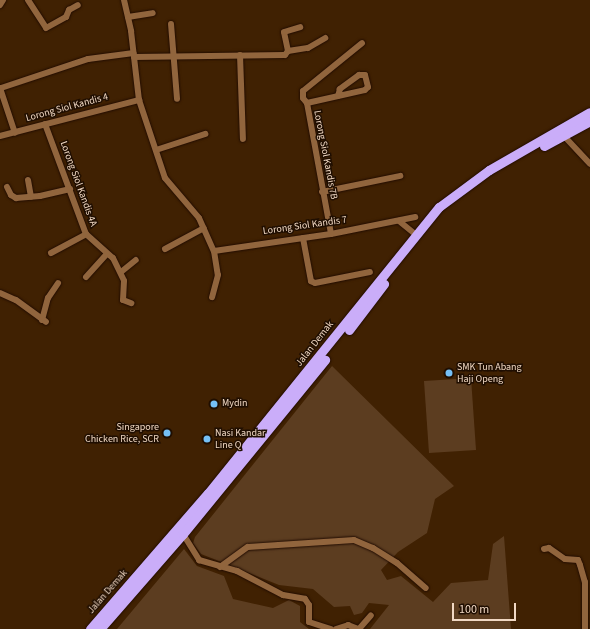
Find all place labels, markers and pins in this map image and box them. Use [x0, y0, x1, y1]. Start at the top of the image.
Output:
place label: SMK Tun Abang Haji Openg [457, 361, 522, 384]
marker: SMK Tun Abang Haji Openg [444, 368, 454, 378]
place label: Mydin [222, 398, 247, 410]
marker: Mydin [209, 399, 219, 409]
place label: Singapore Chicken Rice, SCR [85, 421, 159, 444]
place label: Nasi Kandar Line Q [215, 427, 266, 450]
marker: Singapore Chicken Rice, SCR [162, 428, 172, 438]
marker: Nasi Kandar Line Q [202, 434, 212, 444]

